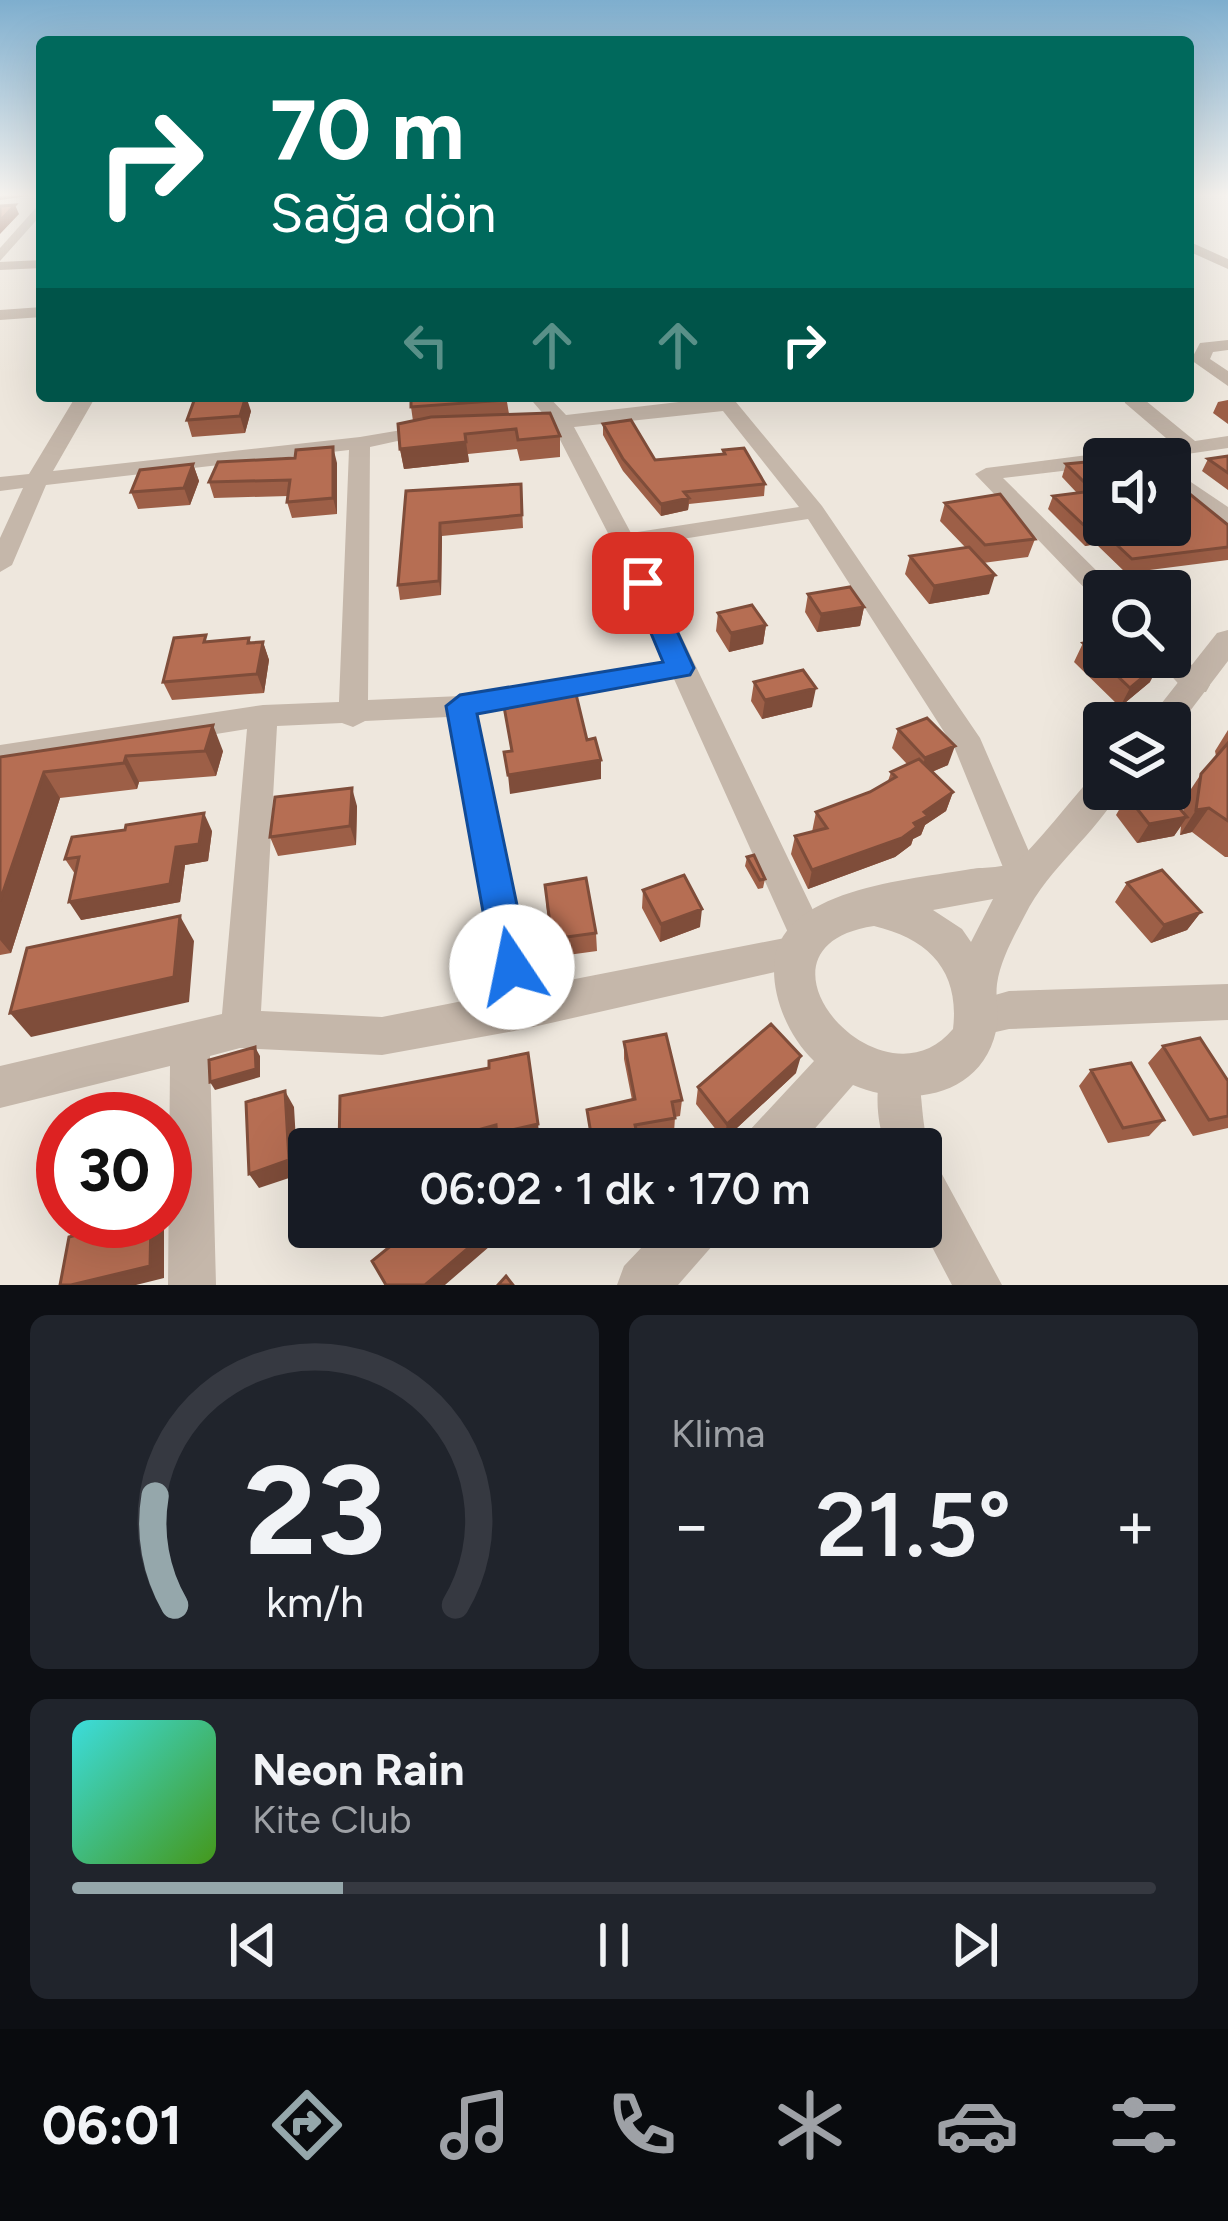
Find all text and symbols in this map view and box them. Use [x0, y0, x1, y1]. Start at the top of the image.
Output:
text: 70 m [270, 79, 464, 180]
icon: right [72, 84, 228, 240]
text: Sağa dön [270, 181, 496, 246]
icon: left [393, 312, 459, 378]
icon: ahead [519, 312, 585, 378]
icon: ahead [645, 312, 711, 378]
icon: right [771, 312, 837, 378]
map controls [1083, 438, 1191, 810]
button: sound [1083, 438, 1191, 546]
pin [592, 532, 694, 634]
icon: arrive [610, 550, 676, 616]
button: search [1083, 570, 1191, 678]
button: layers [1083, 702, 1191, 810]
position arrow [449, 904, 575, 1030]
speed limit sign: 30 [36, 1092, 192, 1248]
text: 06:02 · 1 dk · 170 m [420, 1161, 810, 1215]
text: Klima [671, 1410, 766, 1457]
text: 23 [244, 1435, 385, 1585]
text: 21.5° [816, 1470, 1011, 1579]
text: − [671, 1485, 712, 1565]
text: + [1115, 1485, 1156, 1565]
text: km/h [266, 1576, 363, 1628]
text: Neon Rain [252, 1742, 465, 1796]
text: Kite Club [252, 1796, 412, 1843]
icon: previous [220, 1912, 286, 1978]
icon: pause [581, 1912, 647, 1978]
icon: next [942, 1912, 1008, 1978]
icon: directions [265, 2083, 349, 2167]
icon: music [433, 2083, 517, 2167]
icon: phone [600, 2083, 684, 2167]
icon: climate [768, 2083, 852, 2167]
icon: car [935, 2083, 1019, 2167]
icon: filters [1102, 2083, 1186, 2167]
text: 06:01 [42, 2093, 182, 2158]

